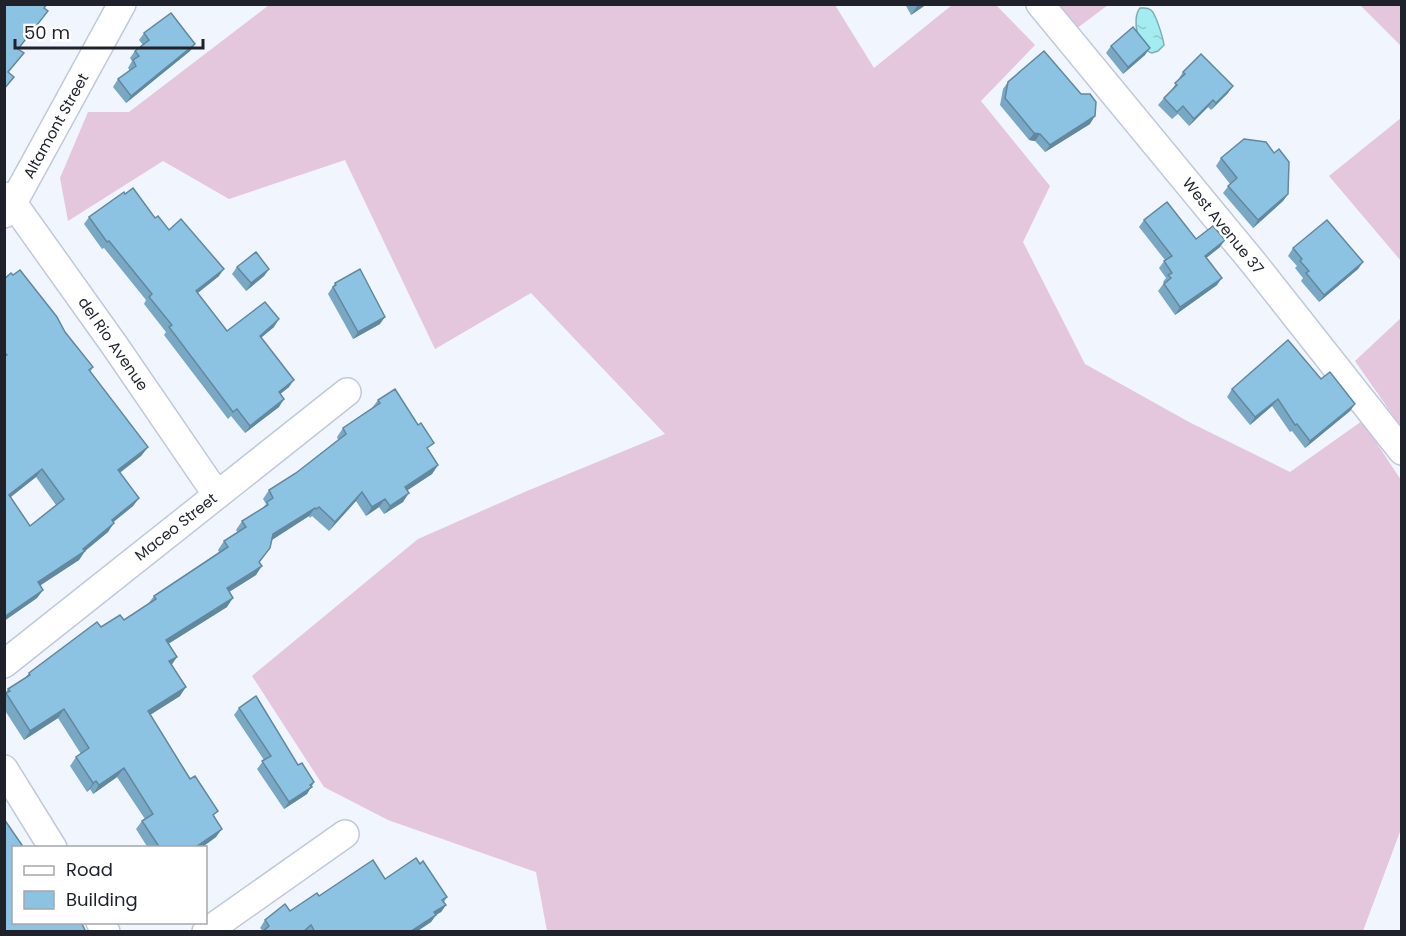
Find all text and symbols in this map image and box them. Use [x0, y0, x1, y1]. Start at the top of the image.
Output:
scale bar [15, 12, 202, 50]
text: 50 m [24, 20, 70, 45]
street label: Altamont Street [18, 69, 93, 182]
street label: West Avenue 37 [1178, 173, 1269, 278]
street label: del Rio Avenue [73, 293, 154, 395]
street label: Maceo Street [130, 488, 221, 565]
legend [12, 846, 207, 924]
text: Road [66, 857, 113, 882]
text: Building [66, 887, 138, 912]

